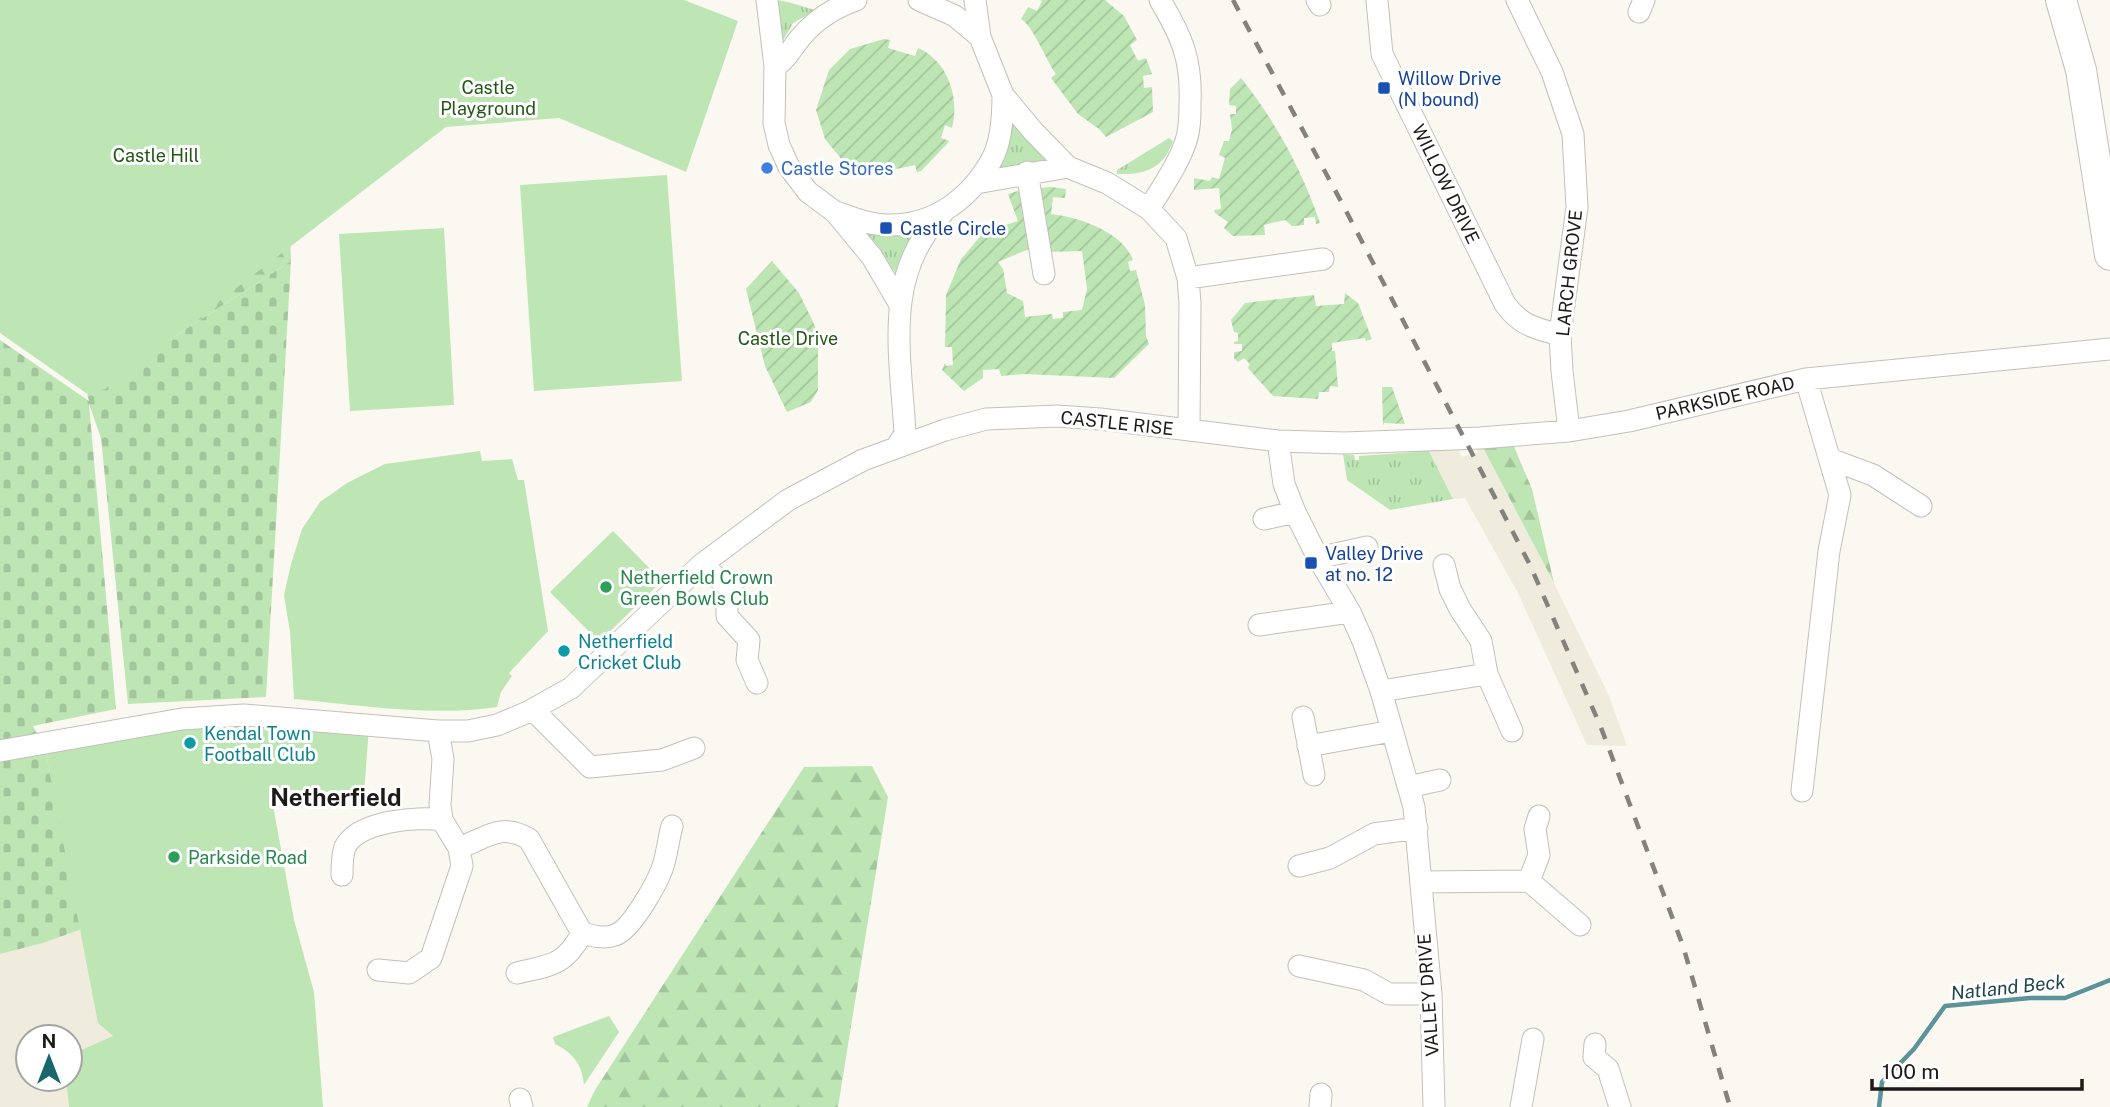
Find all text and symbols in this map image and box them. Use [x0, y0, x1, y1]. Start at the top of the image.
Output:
place label: Willow Drive (N bound) [1398, 68, 1501, 110]
park label: Castle Playground [440, 77, 536, 119]
marker: Willow Drive (N bound) [1376, 80, 1392, 96]
street label: WILLOW DRIVE [1408, 121, 1484, 247]
park label: Castle Hill [113, 145, 199, 166]
place label: Castle Stores [781, 158, 893, 179]
marker: Castle Stores [759, 160, 775, 176]
street label: LARCH GROVE [1552, 209, 1586, 337]
place label: Castle Circle [900, 218, 1006, 239]
marker: Castle Circle [878, 220, 894, 236]
park label: Castle Drive [738, 328, 838, 349]
street label: PARKSIDE ROAD [1653, 372, 1797, 424]
street label: CASTLE RISE [1059, 407, 1175, 439]
place label: Valley Drive at no. 12 [1325, 543, 1424, 585]
marker: Valley Drive at no. 12 [1303, 555, 1319, 571]
place label: Netherfield Crown Green Bowls Club [620, 567, 773, 609]
marker: Netherfield Crown Green Bowls Club [598, 579, 614, 595]
place label: Netherfield Cricket Club [578, 631, 681, 673]
marker: Netherfield Cricket Club [556, 643, 572, 659]
place label: Kendal Town Football Club [204, 723, 316, 765]
marker: Kendal Town Football Club [182, 735, 198, 751]
district label: Netherfield [270, 783, 402, 811]
place label: Parkside Road [188, 847, 308, 868]
marker: Parkside Road [166, 849, 182, 865]
street label: VALLEY DRIVE [1413, 933, 1443, 1057]
water label: Natland Beck [1950, 970, 2067, 1004]
north arrow [14, 1023, 84, 1093]
text: N [42, 1030, 56, 1052]
scale bar [1872, 1048, 2082, 1092]
text: 100 m [1882, 1059, 1939, 1084]

